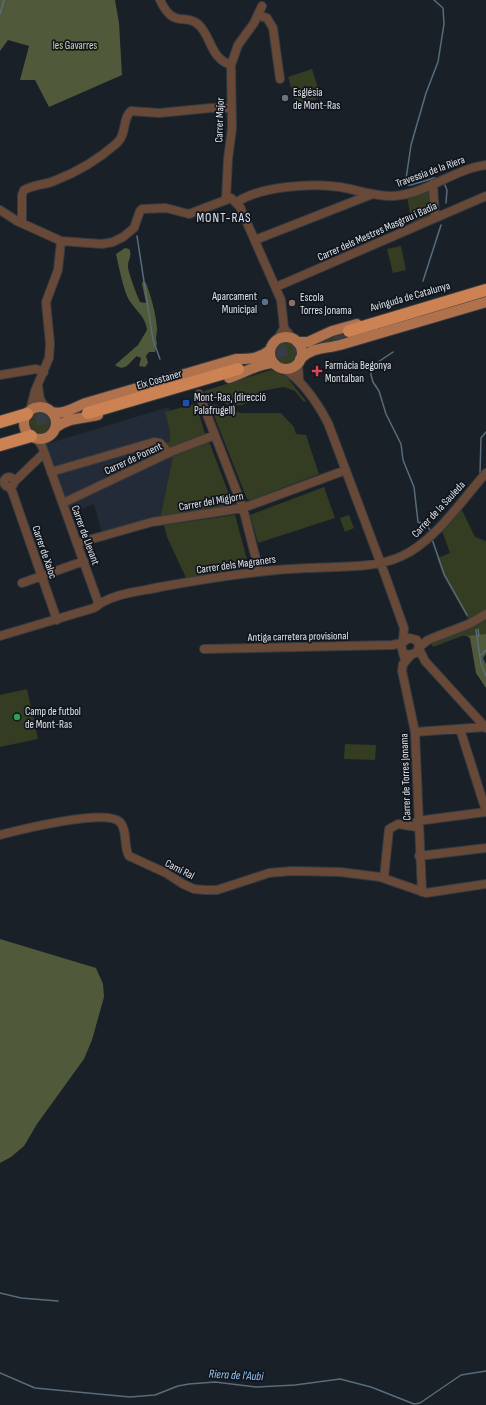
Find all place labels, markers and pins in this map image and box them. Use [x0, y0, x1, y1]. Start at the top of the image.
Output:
place label: Església de Mont-Ras [293, 86, 340, 112]
marker: Església de Mont-Ras [280, 93, 290, 103]
place label: Aparcament Municipal [211, 290, 258, 316]
place label: Escola Torres Jonama [300, 291, 352, 317]
marker: Aparcament Municipal [260, 297, 270, 307]
marker: Escola Torres Jonama [287, 298, 297, 308]
place label: Farmàcia Begonya Montalban [325, 359, 391, 385]
marker: Farmàcia Begonya Montalban [312, 366, 322, 376]
place label: Mont-Ras, (direcció Palafrugell) [194, 391, 266, 417]
marker: Mont-Ras, (direcció Palafrugell) [181, 398, 191, 408]
place label: Camp de futbol de Mont-Ras [25, 705, 81, 731]
marker: Camp de futbol de Mont-Ras [12, 712, 22, 722]

